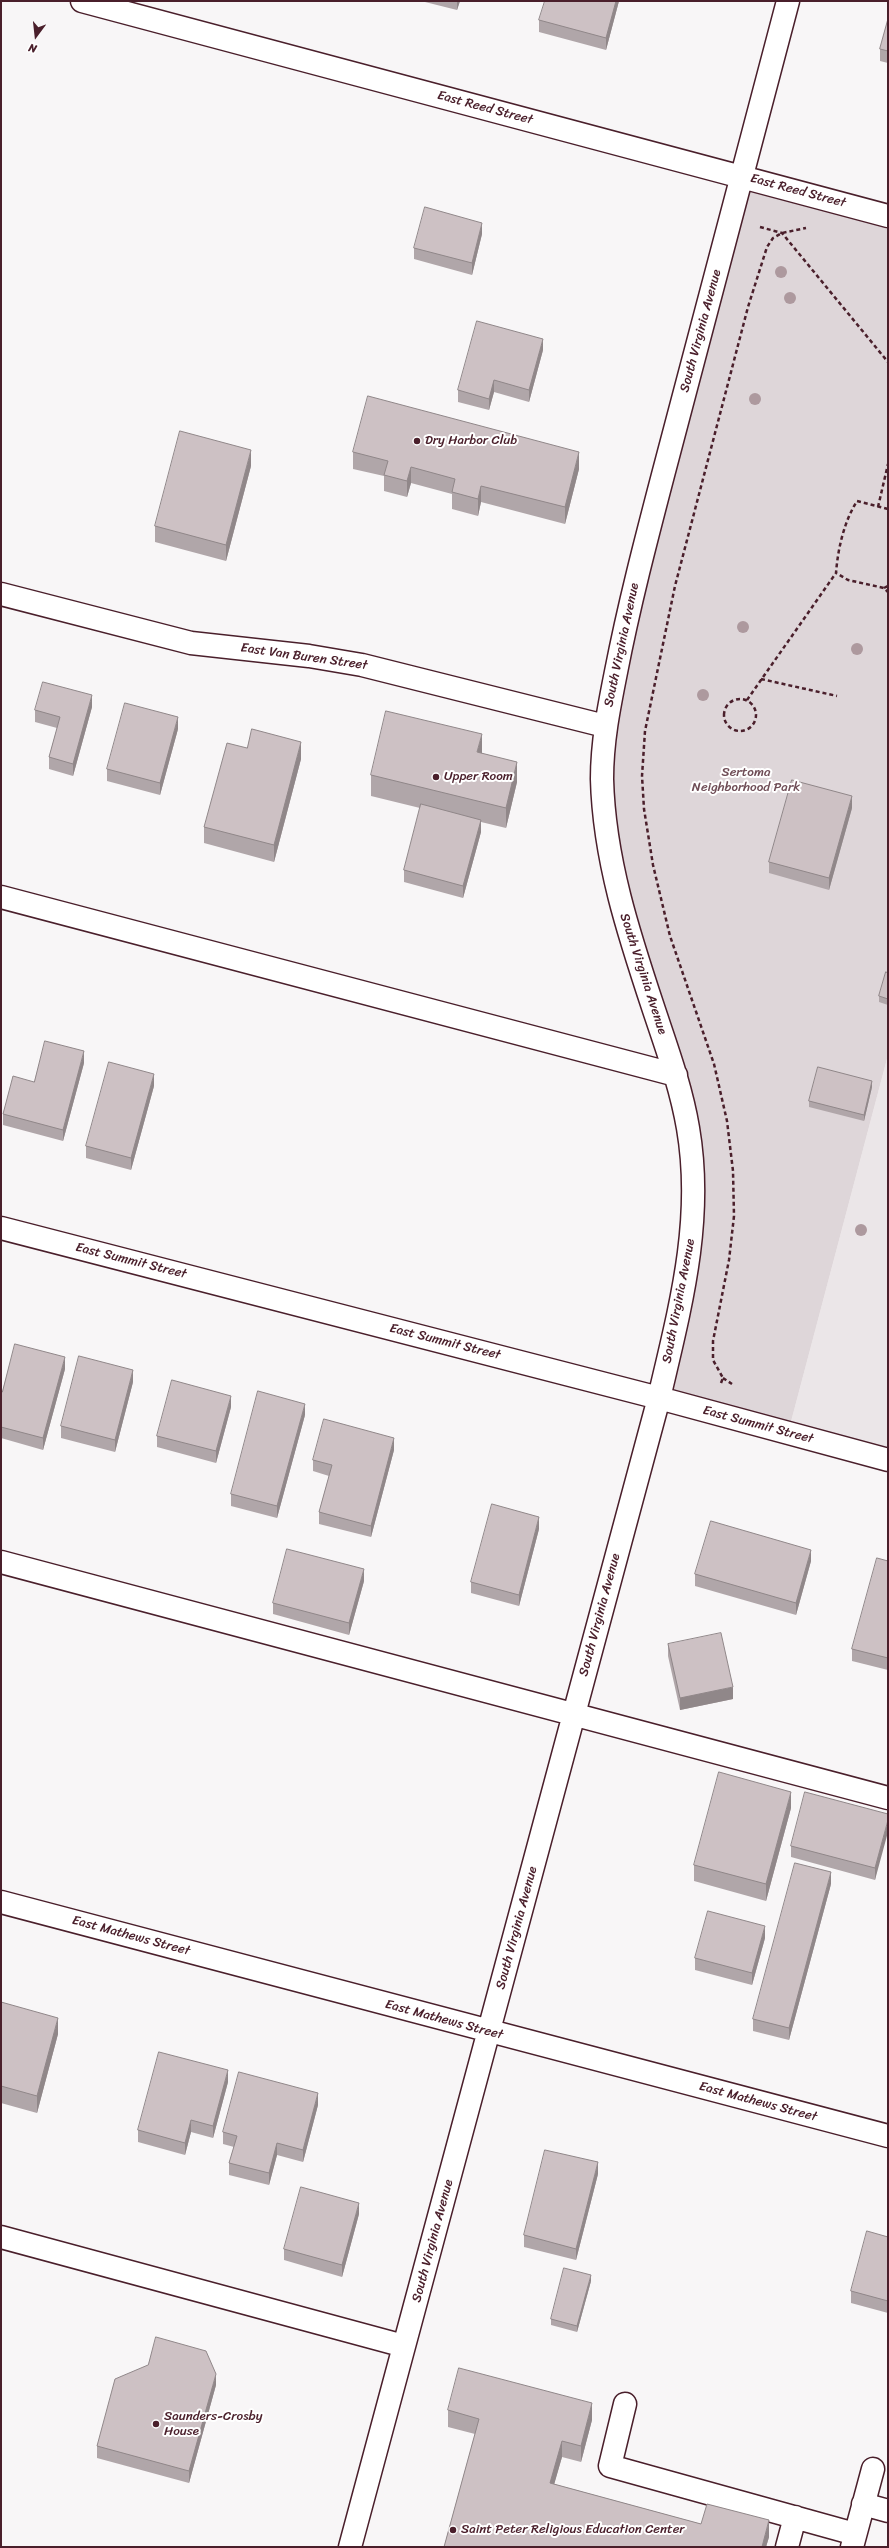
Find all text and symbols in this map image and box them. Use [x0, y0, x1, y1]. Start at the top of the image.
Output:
north arrow [16, 16, 56, 56]
text: N [27, 38, 39, 58]
street label: East Reed Street [436, 88, 534, 128]
street label: East Reed Street [749, 171, 847, 211]
street label: South Virginia Avenue [677, 268, 725, 394]
place label: Dry Harbor Club [425, 433, 517, 449]
marker: Dry Harbor Club [412, 436, 422, 446]
street label: South Virginia Avenue [601, 582, 643, 708]
street label: East Van Buren Street [240, 640, 368, 674]
park label: Sertoma Neighborhood Park [692, 765, 800, 796]
place label: Upper Room [444, 769, 513, 785]
marker: Upper Room [431, 772, 441, 782]
street label: South Virginia Avenue [616, 911, 670, 1037]
street label: South Virginia Avenue [659, 1237, 699, 1365]
street label: East Summit Street [74, 1240, 188, 1282]
street label: East Summit Street [388, 1321, 502, 1363]
street label: East Summit Street [701, 1403, 815, 1447]
street label: South Virginia Avenue [576, 1552, 624, 1678]
street label: South Virginia Avenue [493, 1865, 541, 1991]
street label: East Mathews Street [70, 1913, 192, 1959]
street label: East Mathews Street [383, 1997, 505, 2043]
street label: East Mathews Street [697, 2079, 819, 2125]
street label: South Virginia Avenue [409, 2178, 457, 2304]
place label: Saunders-Crosby House [164, 2409, 262, 2440]
marker: Saunders-Crosby House [151, 2419, 161, 2429]
place label: Saint Peter Religious Education Center [461, 2522, 685, 2538]
marker: Saint Peter Religious Education Center [448, 2525, 458, 2535]

